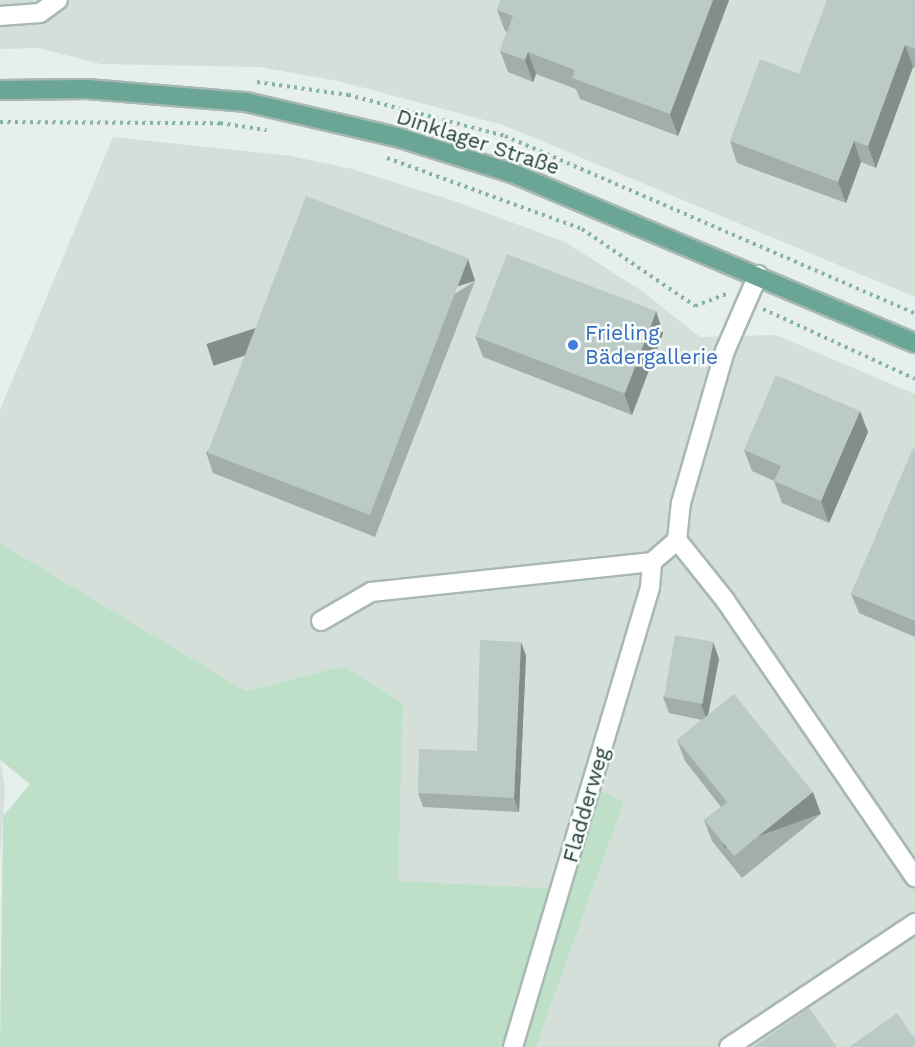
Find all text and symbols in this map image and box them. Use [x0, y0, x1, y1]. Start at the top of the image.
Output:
street label: Dinklager Straße [393, 104, 563, 180]
place label: Frieling Bädergallerie [585, 320, 718, 370]
marker: Frieling Bädergallerie [566, 338, 580, 352]
street label: Fladderweg [558, 745, 614, 865]

